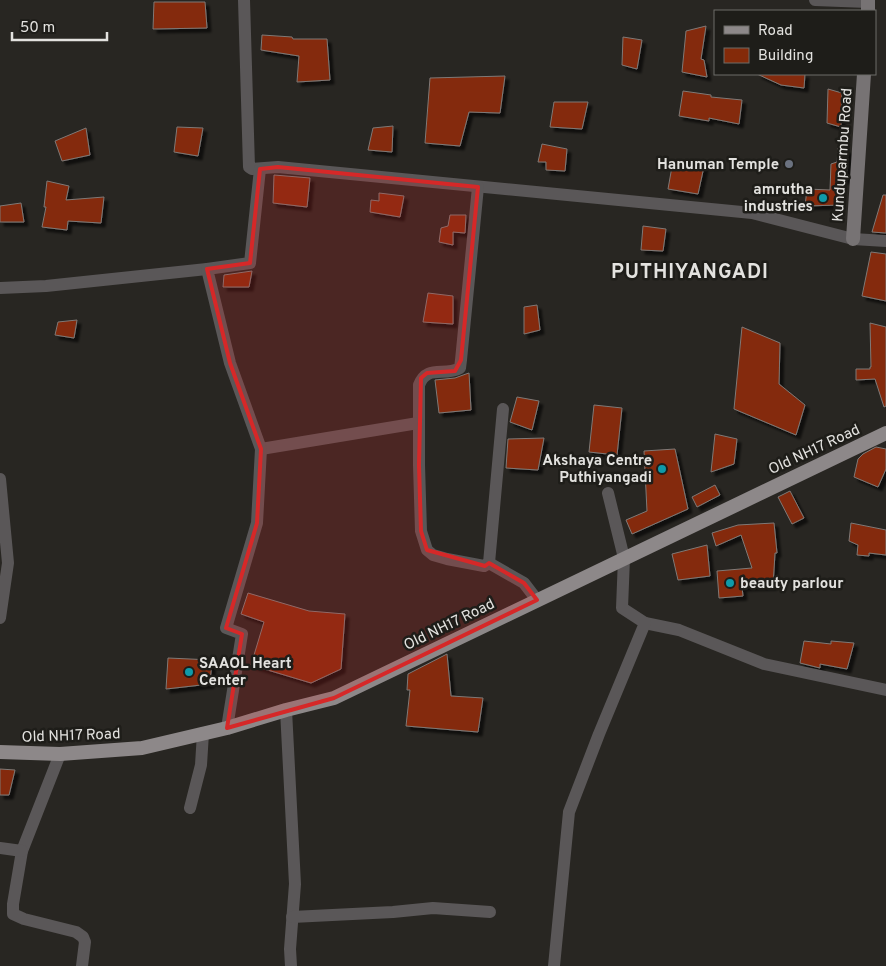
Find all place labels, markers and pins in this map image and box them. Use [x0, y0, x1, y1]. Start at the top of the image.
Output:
place label: Hanuman Temple [657, 156, 779, 175]
marker: Hanuman Temple [783, 158, 795, 170]
place label: amrutha industries [744, 181, 813, 217]
marker: amrutha industries [817, 192, 829, 204]
place label: Akshaya Centre Puthiyangadi [542, 452, 652, 488]
marker: Akshaya Centre Puthiyangadi [656, 463, 668, 475]
place label: beauty parlour [740, 575, 844, 594]
marker: beauty parlour [724, 577, 736, 589]
place label: SAAOL Heart Center [199, 655, 292, 691]
marker: SAAOL Heart Center [183, 666, 195, 678]

